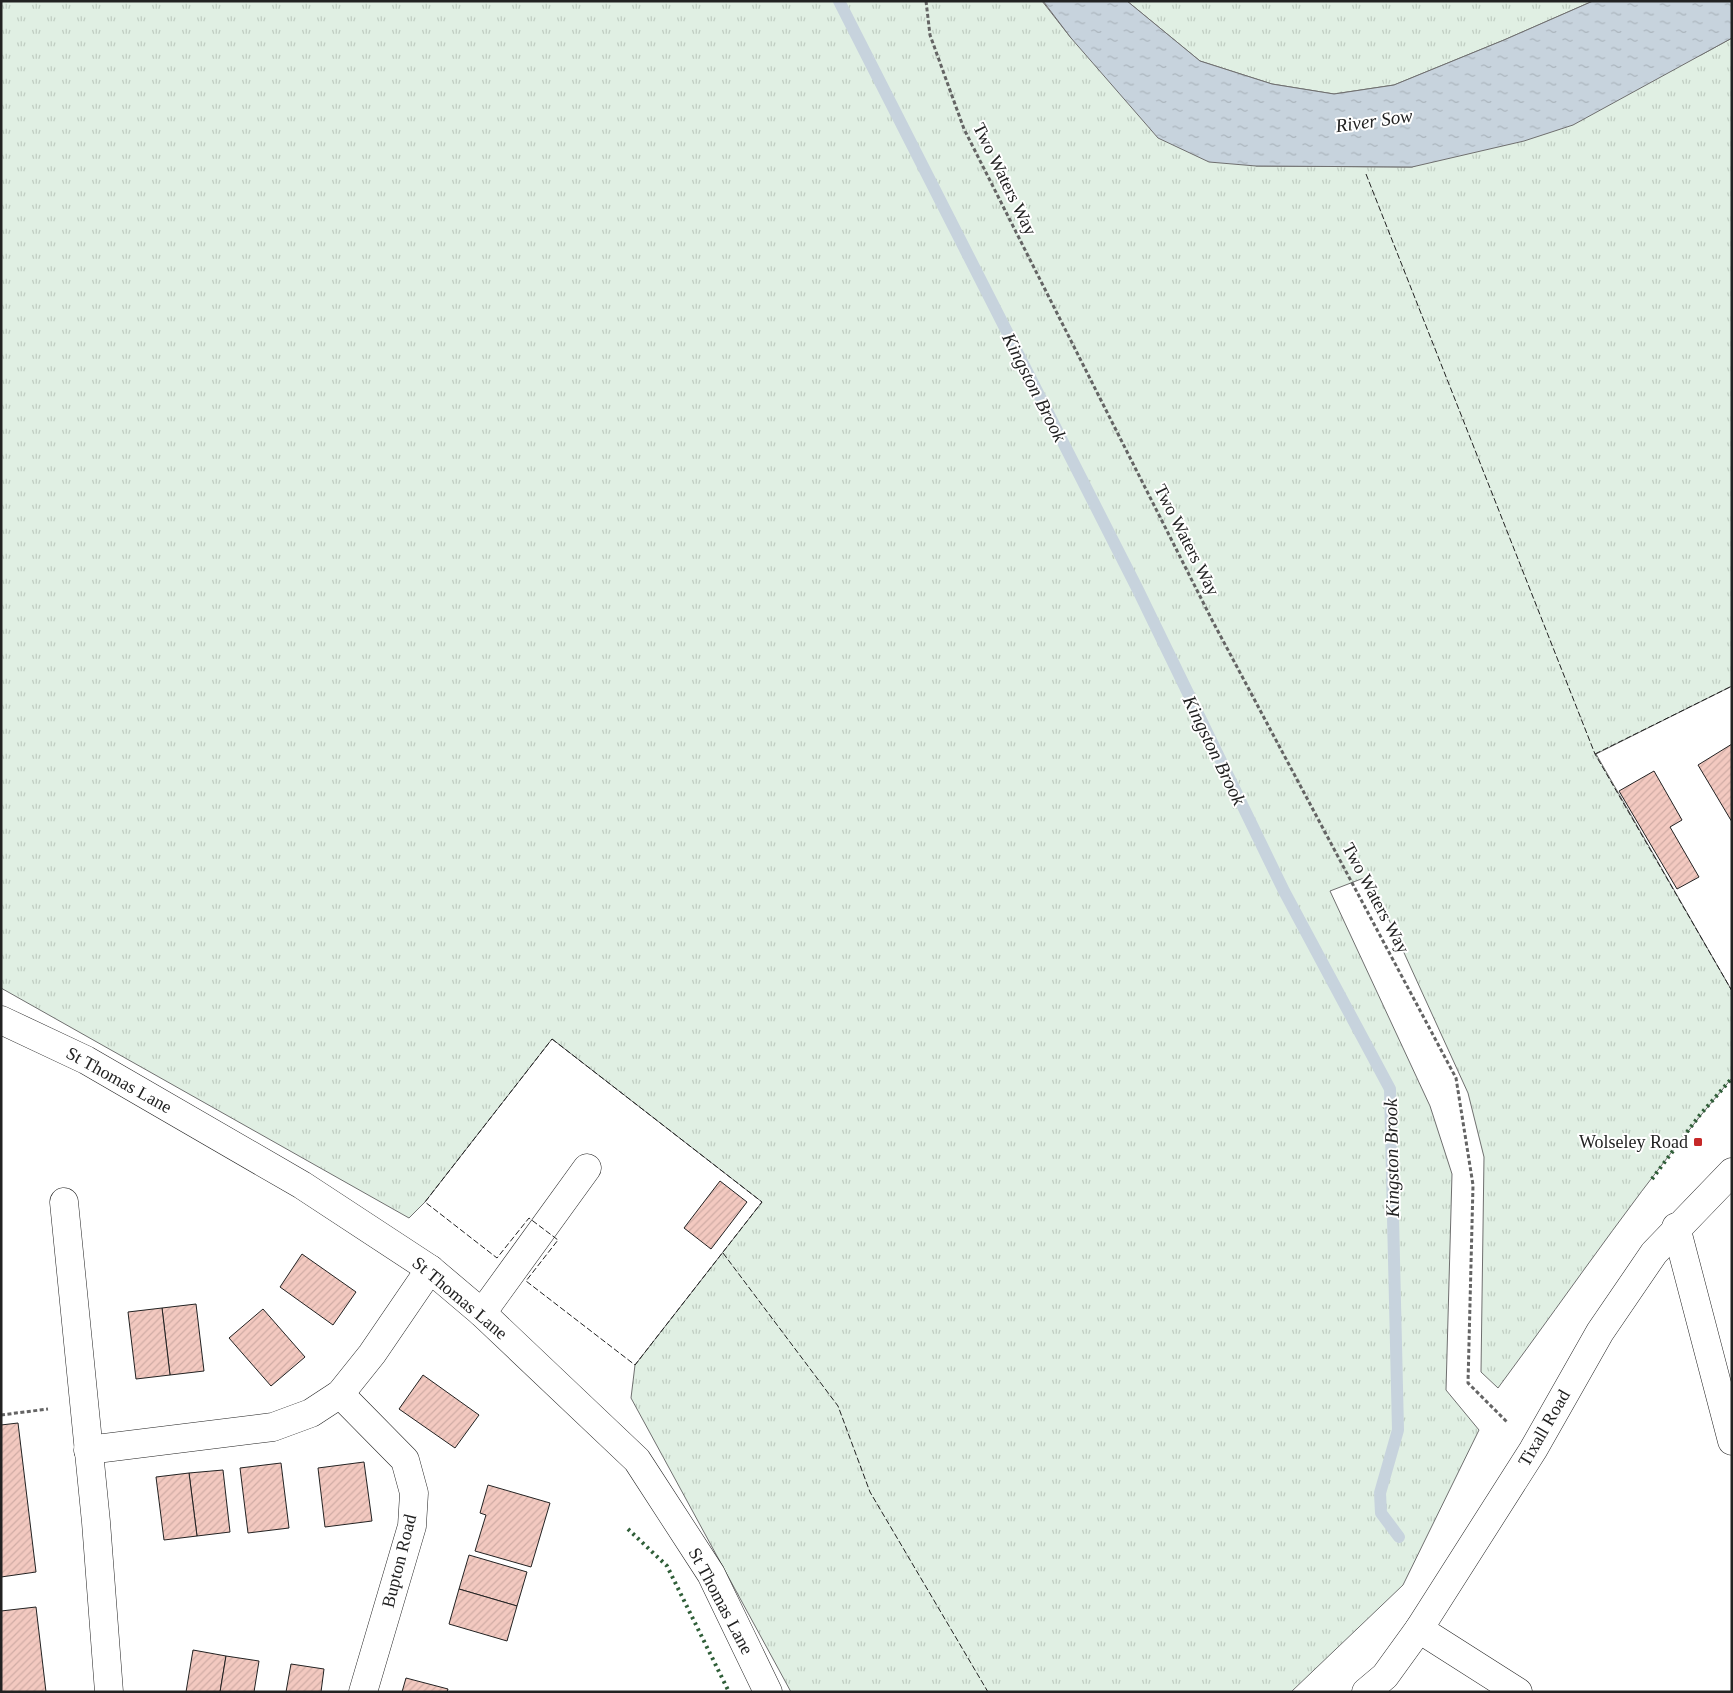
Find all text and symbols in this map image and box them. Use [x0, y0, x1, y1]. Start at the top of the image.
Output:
water label: River Sow [1333, 105, 1414, 136]
street label: Two Waters Way [969, 120, 1041, 238]
water label: Kingston Brook [998, 329, 1071, 446]
street label: Two Waters Way [1150, 481, 1224, 599]
water label: Kingston Brook [1179, 691, 1250, 809]
street label: Two Waters Way [1338, 839, 1414, 957]
street label: St Thomas Lane [63, 1043, 175, 1117]
water label: Kingston Brook [1380, 1098, 1403, 1219]
place label: Wolseley Road [1579, 1132, 1688, 1152]
marker: Wolseley Road [1692, 1136, 1704, 1148]
street label: St Thomas Lane [409, 1253, 511, 1343]
street label: Tixall Road [1514, 1386, 1574, 1470]
street label: Bupton Road [378, 1512, 420, 1610]
street label: St Thomas Lane [685, 1544, 757, 1658]

